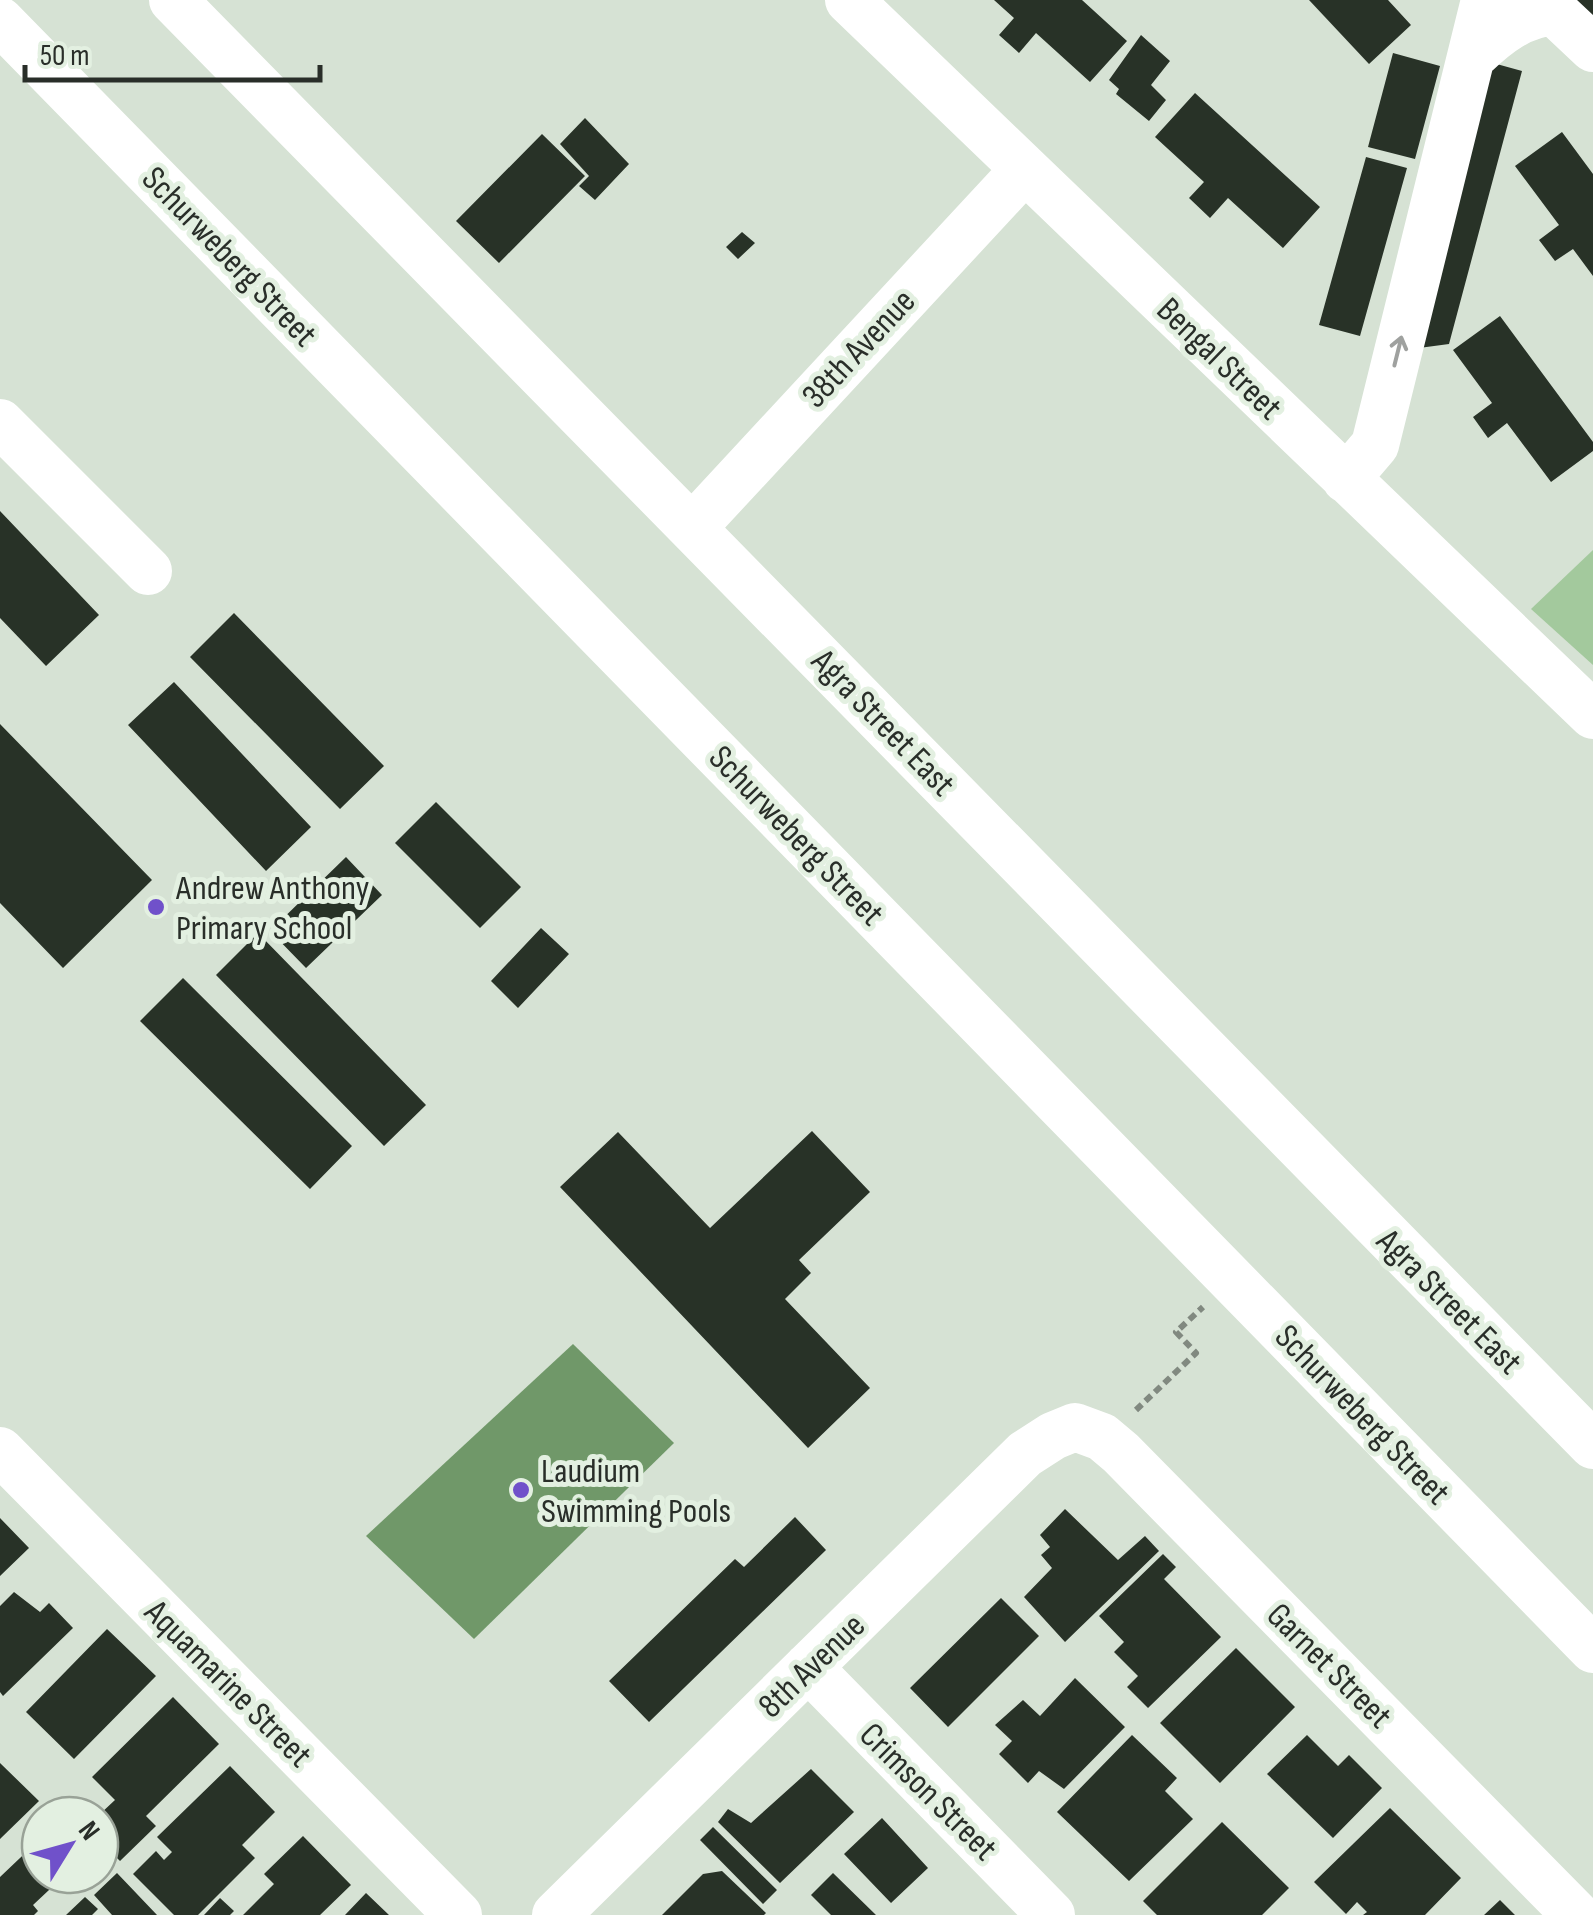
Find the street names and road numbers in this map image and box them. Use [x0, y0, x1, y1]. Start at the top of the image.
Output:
street label: Schurweberg Street [132, 158, 326, 356]
street label: 38th Avenue [793, 281, 925, 417]
street label: Bengal Street [1147, 289, 1291, 429]
street label: Agra Street East [801, 640, 964, 806]
street label: Schurweberg Street [699, 737, 893, 935]
street label: Agra Street East [1367, 1220, 1531, 1384]
street label: Schurweberg Street [1265, 1316, 1459, 1514]
street label: Aquamarine Street [135, 1591, 321, 1777]
street label: Garnet Street [1257, 1594, 1401, 1738]
street label: 8th Avenue [750, 1605, 875, 1727]
street label: Crimson Street [850, 1714, 1006, 1870]

